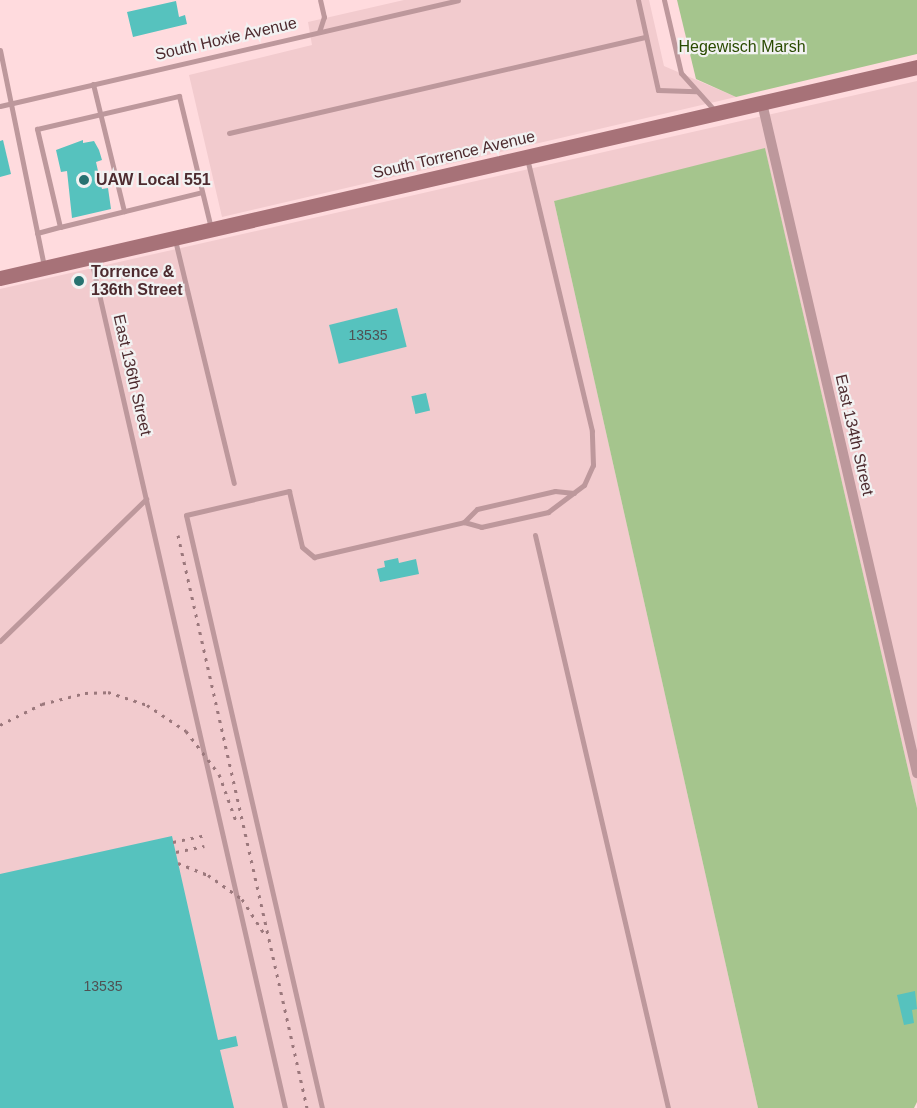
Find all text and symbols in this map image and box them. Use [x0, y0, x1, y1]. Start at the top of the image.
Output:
street label: South Hoxie Avenue [153, 13, 299, 65]
park label: Hegewisch Marsh [678, 37, 806, 57]
street label: South Torrence Avenue [371, 127, 537, 183]
place label: UAW Local 551 [96, 170, 211, 190]
marker: UAW Local 551 [77, 173, 91, 187]
place label: Torrence & 136th Street [91, 262, 183, 300]
marker: Torrence & 136th Street [72, 274, 86, 288]
street label: East 136th Street [109, 313, 155, 437]
house number: 13535 [349, 327, 387, 343]
street label: East 134th Street [831, 373, 877, 497]
house number: 13535 [84, 978, 122, 994]

